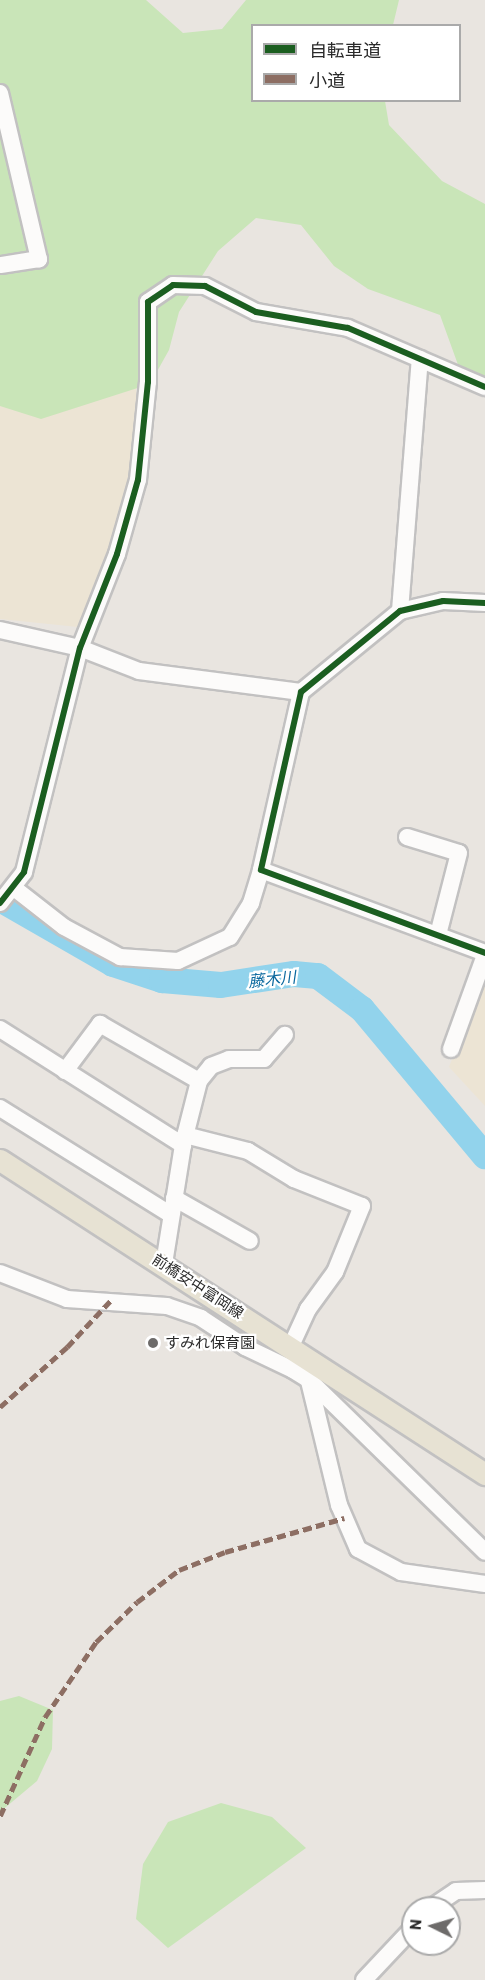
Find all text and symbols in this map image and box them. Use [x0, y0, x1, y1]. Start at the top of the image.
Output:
legend [251, 24, 461, 102]
text: 自転車道 [309, 39, 381, 61]
text: 小道 [309, 69, 345, 91]
water label: 藤木川 [247, 967, 297, 991]
street label: 前橋安中富岡線 [149, 1250, 247, 1322]
place label: すみれ保育園 [165, 1334, 255, 1352]
marker: すみれ保育園 [146, 1336, 160, 1350]
north arrow [401, 1896, 461, 1956]
text: N [405, 1918, 424, 1931]

